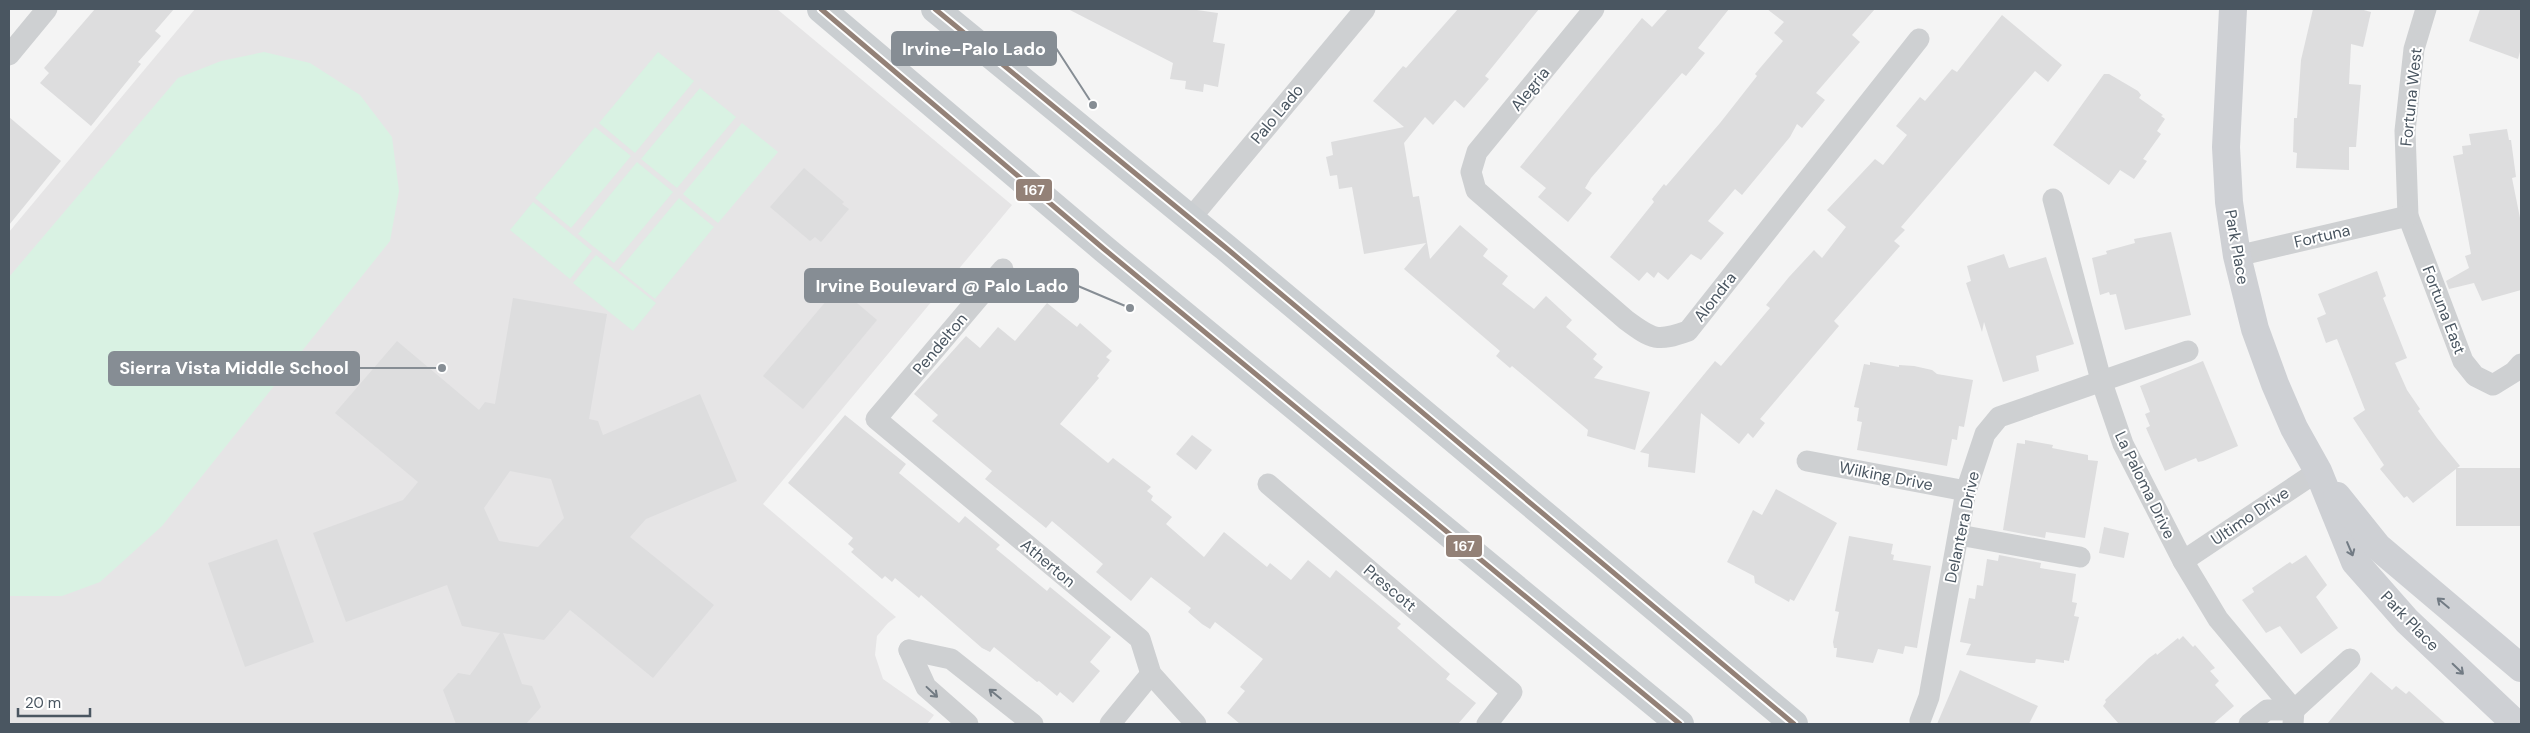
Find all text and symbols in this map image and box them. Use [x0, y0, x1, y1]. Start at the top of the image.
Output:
callout: Irvine-Palo Lado [892, 32, 1056, 65]
text: Irvine-Palo Lado [902, 37, 1046, 61]
street label: Fortuna West [2395, 47, 2427, 147]
street label: Alegria [1506, 63, 1554, 115]
street label: Palo Lado [1246, 80, 1308, 148]
line badge: 167 [1015, 178, 1053, 202]
text: 167 [1023, 181, 1045, 199]
street label: Park Place [2220, 208, 2254, 286]
street label: Fortuna [2292, 219, 2352, 253]
street label: Fortuna East [2418, 263, 2470, 357]
street label: Alondra [1689, 268, 1741, 326]
callout: Irvine Boulevard @ Palo Lado [805, 269, 1078, 302]
text: Irvine Boulevard @ Palo Lado [815, 274, 1069, 298]
street label: Pendelton [908, 309, 972, 379]
callout: Sierra Vista Middle School [109, 352, 359, 385]
text: Sierra Vista Middle School [119, 356, 349, 380]
street label: La Paloma Drive [2110, 428, 2180, 542]
street label: Wilking Drive [1837, 457, 1935, 495]
street label: Delantera Drive [1940, 469, 1984, 585]
street label: Ultimo Drive [2207, 482, 2293, 550]
street label: Atherton [1016, 534, 1080, 592]
line badge: 167 [1445, 534, 1483, 558]
text: 167 [1453, 537, 1475, 555]
one-way arrow [2345, 541, 2355, 556]
street label: Prescott [1359, 560, 1421, 616]
street label: Park Place [2376, 586, 2444, 656]
one-way arrow [2437, 597, 2450, 609]
one-way arrow [2451, 663, 2464, 675]
scale bar [18, 686, 90, 718]
one-way arrow [926, 686, 938, 698]
one-way arrow [988, 688, 1001, 699]
text: 20 m [25, 693, 61, 713]

